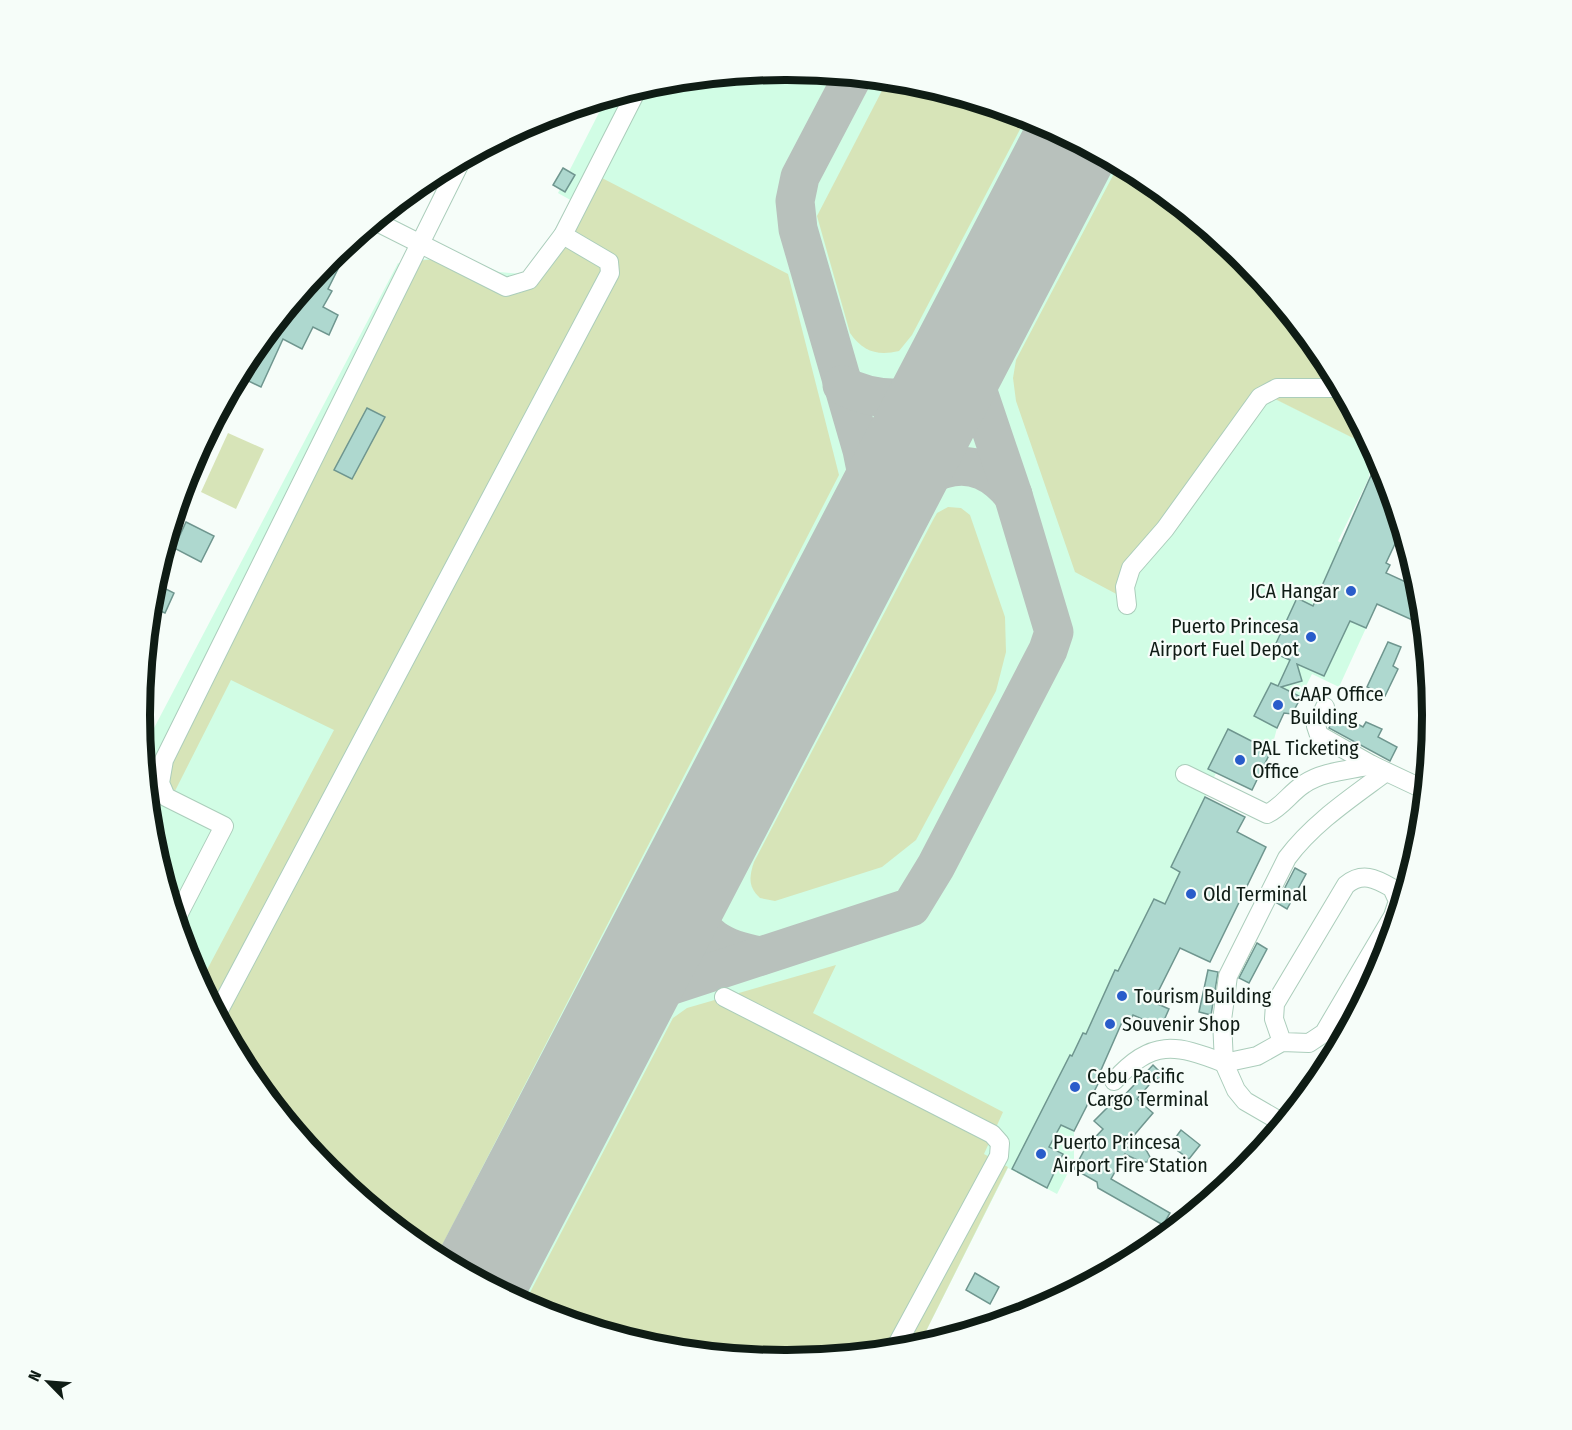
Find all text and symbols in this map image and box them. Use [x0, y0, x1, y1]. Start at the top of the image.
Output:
place label: JCA Hangar [1250, 579, 1339, 603]
marker: JCA Hangar [1344, 584, 1358, 598]
place label: Puerto Princesa Airport Fuel Depot [1150, 614, 1299, 661]
marker: Puerto Princesa Airport Fuel Depot [1304, 630, 1318, 644]
place label: CAAP Office Building [1290, 682, 1384, 729]
marker: CAAP Office Building [1271, 698, 1285, 712]
place label: PAL Ticketing Office [1252, 736, 1359, 783]
marker: PAL Ticketing Office [1233, 753, 1247, 767]
place label: Old Terminal [1203, 882, 1307, 906]
marker: Old Terminal [1184, 887, 1198, 901]
place label: Tourism Building [1134, 984, 1272, 1008]
marker: Tourism Building [1115, 989, 1129, 1003]
place label: Souvenir Shop [1122, 1012, 1240, 1036]
marker: Souvenir Shop [1103, 1017, 1117, 1031]
place label: Cebu Pacific Cargo Terminal [1087, 1064, 1209, 1111]
marker: Cebu Pacific Cargo Terminal [1068, 1080, 1082, 1094]
place label: Puerto Princesa Airport Fire Station [1053, 1130, 1208, 1177]
marker: Puerto Princesa Airport Fire Station [1034, 1147, 1048, 1161]
north arrow [18, 1352, 78, 1412]
text: N [24, 1368, 45, 1384]

